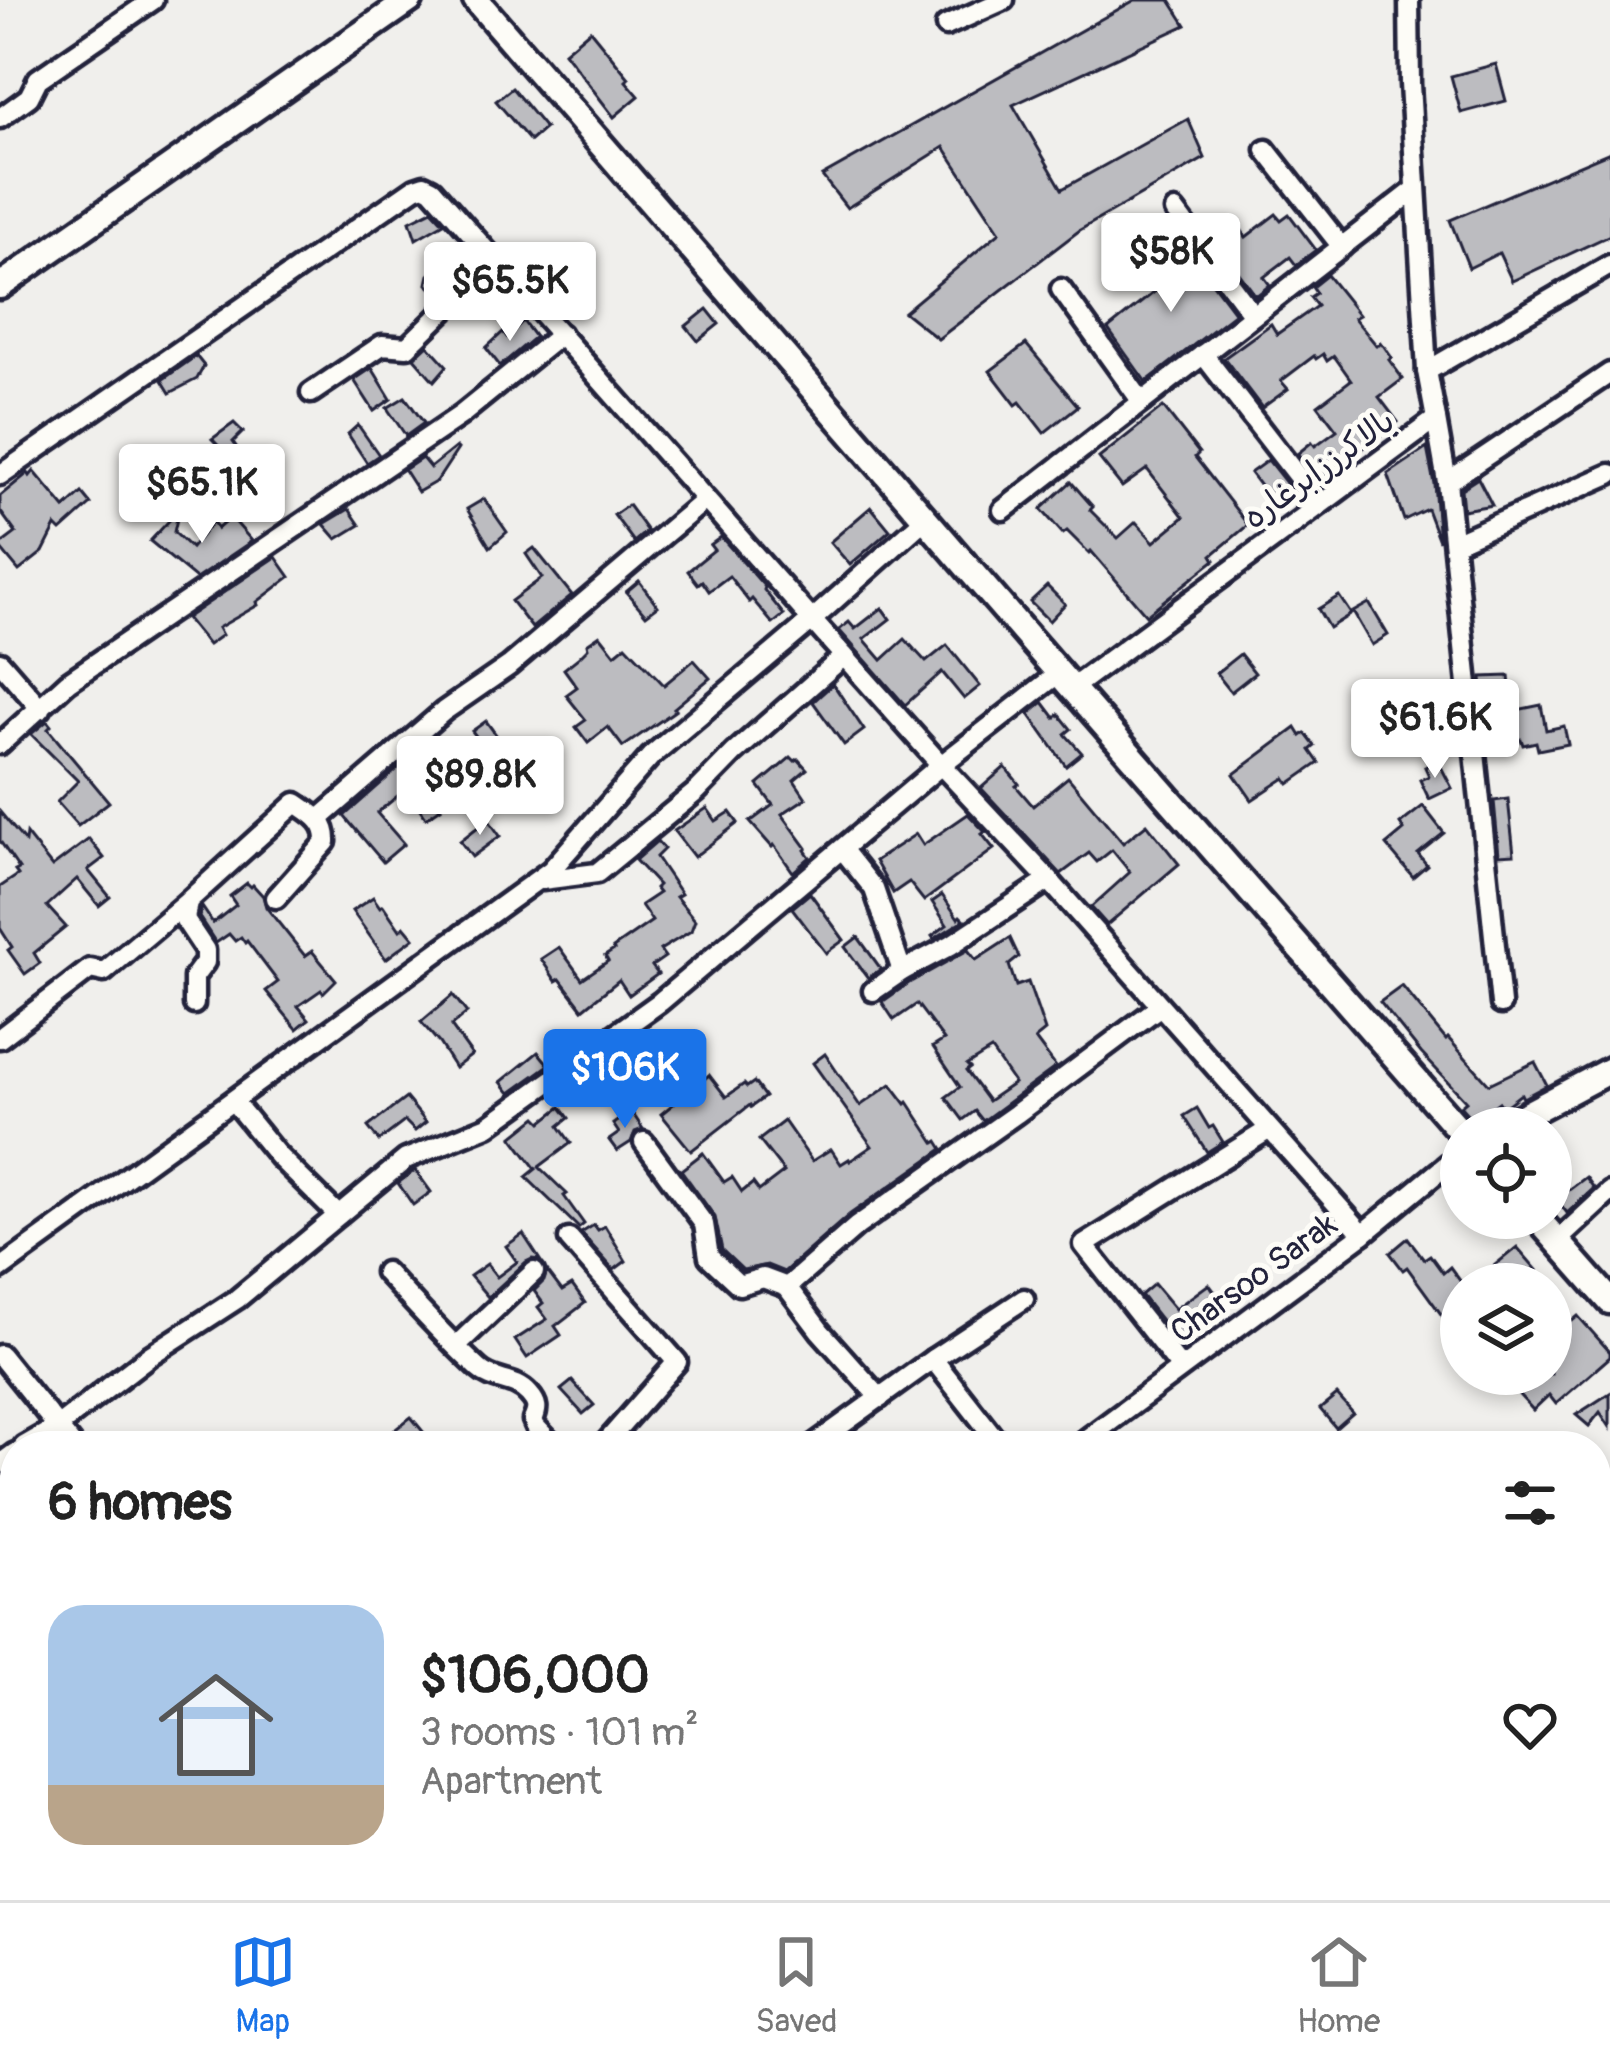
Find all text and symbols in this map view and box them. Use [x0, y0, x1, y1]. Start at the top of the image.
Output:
pin: $58K [1100, 213, 1242, 315]
text: $58K [1128, 227, 1214, 276]
pin: $65.5K [412, 242, 608, 344]
text: $65.5K [451, 256, 569, 305]
street label: بالاکرززابرغاره [1235, 400, 1403, 538]
pin: $65.1K [104, 444, 300, 546]
text: $65.1K [146, 458, 258, 507]
pin: $61.6K [1337, 679, 1533, 781]
text: $61.6K [1378, 693, 1492, 742]
pin: $89.8K [382, 736, 578, 838]
text: $89.8K [424, 750, 536, 799]
pin: $106K [541, 1029, 709, 1131]
text: $106K [570, 1043, 680, 1092]
map controls [1440, 1107, 1572, 1395]
button: locate [1440, 1107, 1572, 1239]
street label: Charsoo Sarak [1163, 1204, 1345, 1352]
button: layers [1440, 1263, 1572, 1395]
icon: filters [1497, 1470, 1563, 1536]
text: 6 homes [48, 1471, 232, 1535]
text: $106,000 [420, 1644, 650, 1708]
icon: home [144, 1653, 288, 1797]
icon: heart [1497, 1692, 1563, 1758]
text: 3 rooms · 101 m² [420, 1708, 699, 1757]
text: Apartment [420, 1757, 602, 1806]
tab: Map [230, 1929, 296, 2042]
tab: Saved [755, 1929, 837, 2042]
tab: Home [1297, 1929, 1380, 2042]

